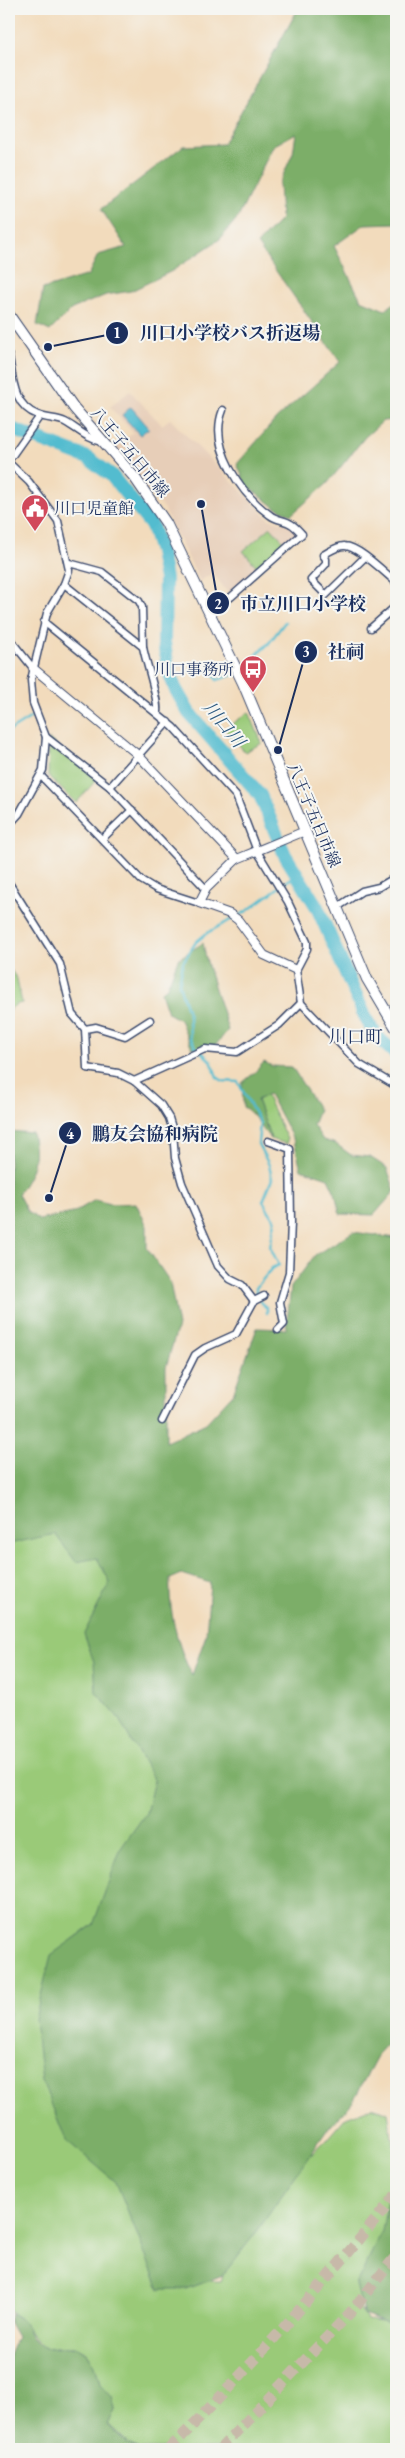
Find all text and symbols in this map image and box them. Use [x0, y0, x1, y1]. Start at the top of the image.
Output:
callout: 川口小学校バス折返場 [105, 316, 330, 349]
text: 川口小学校バス折返場 [140, 321, 320, 344]
text: 1 [113, 323, 121, 342]
street label: 八王子五日市線 [86, 402, 174, 502]
public building icon: 川口児童館 [20, 493, 50, 532]
place label: 川口児童館 [54, 498, 134, 519]
callout: 市立川口小学校 [205, 587, 376, 620]
text: 市立川口小学校 [240, 592, 366, 615]
text: 2 [214, 594, 222, 613]
callout: 社祠 [293, 636, 374, 669]
text: 社祠 [328, 640, 364, 663]
text: 3 [302, 642, 310, 661]
bus stop icon: 川口事務所 [238, 654, 268, 693]
place label: 川口事務所 [154, 659, 234, 680]
water label: 川口川 [198, 696, 251, 754]
street label: 八王子五日市線 [282, 759, 346, 871]
district label: 川口町 [329, 1025, 383, 1048]
callout: 鵬友会協和病院 [57, 1117, 228, 1150]
text: 鵬友会協和病院 [92, 1122, 218, 1145]
text: 4 [66, 1124, 75, 1143]

